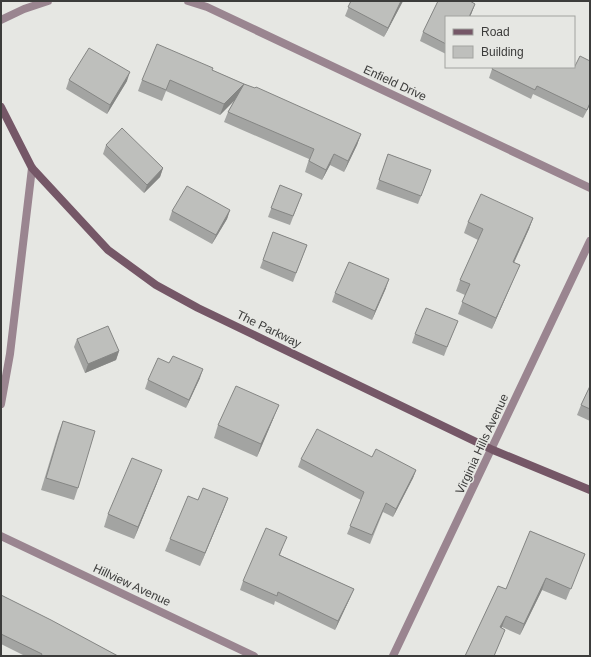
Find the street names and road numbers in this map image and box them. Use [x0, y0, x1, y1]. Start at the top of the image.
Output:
street label: Enfield Drive [361, 62, 429, 104]
street label: The Parkway [234, 307, 304, 351]
street label: Virginia Hills Avenue [453, 391, 512, 496]
street label: Hillview Avenue [91, 561, 173, 609]

